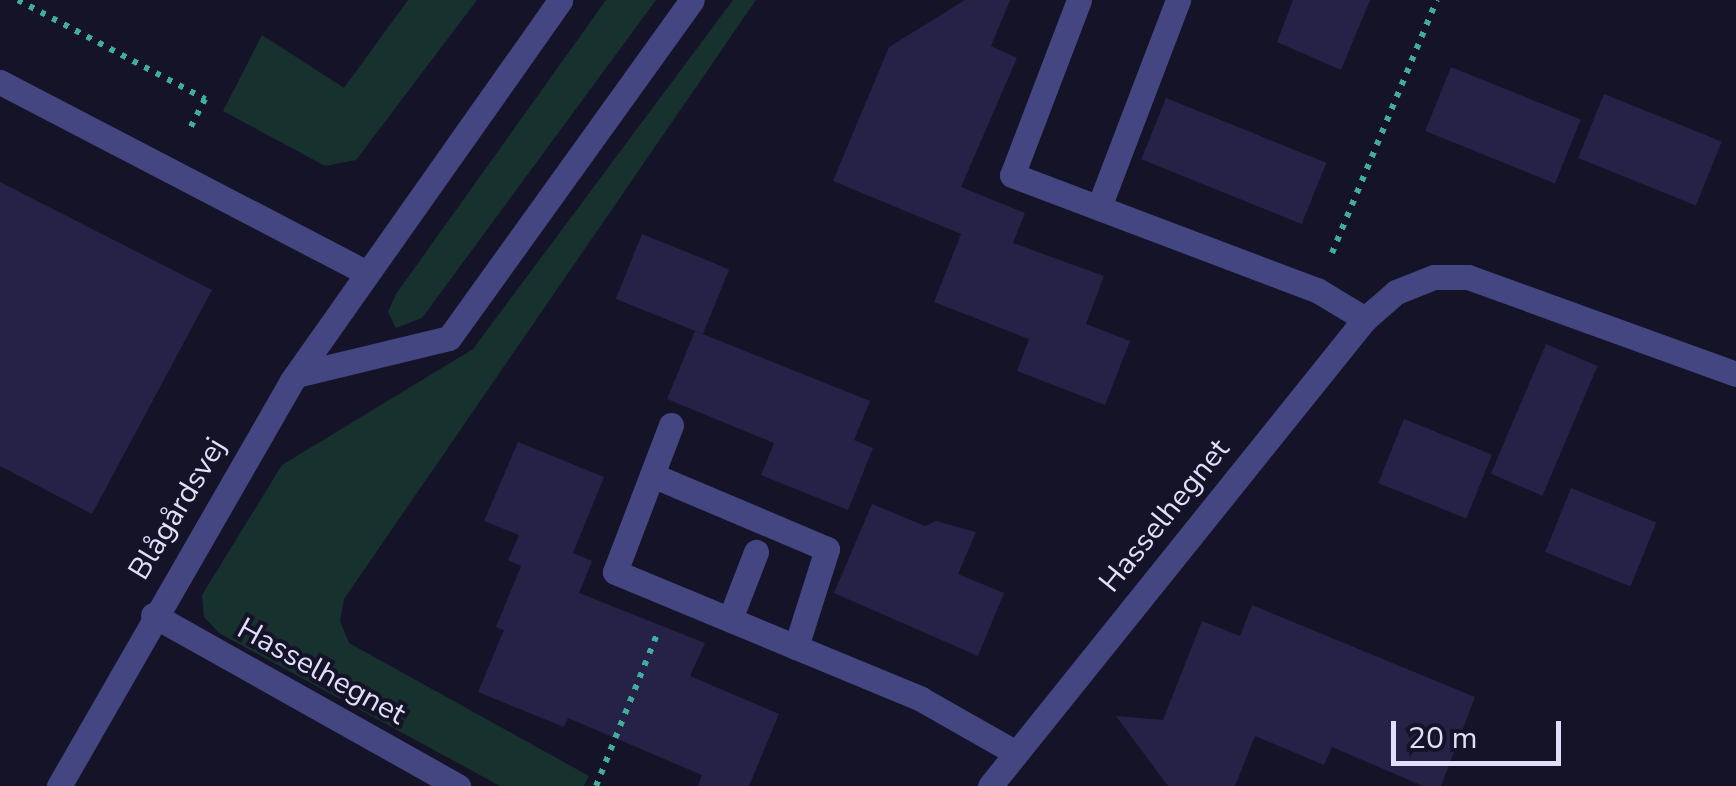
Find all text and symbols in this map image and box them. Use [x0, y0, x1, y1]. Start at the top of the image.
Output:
street label: Blågårdsvej [122, 432, 234, 586]
street label: Hasselhegnet [1092, 432, 1238, 600]
street label: Hasselhegnet [231, 611, 411, 733]
scale bar [1396, 701, 1566, 763]
text: 20 m [1408, 718, 1477, 759]

